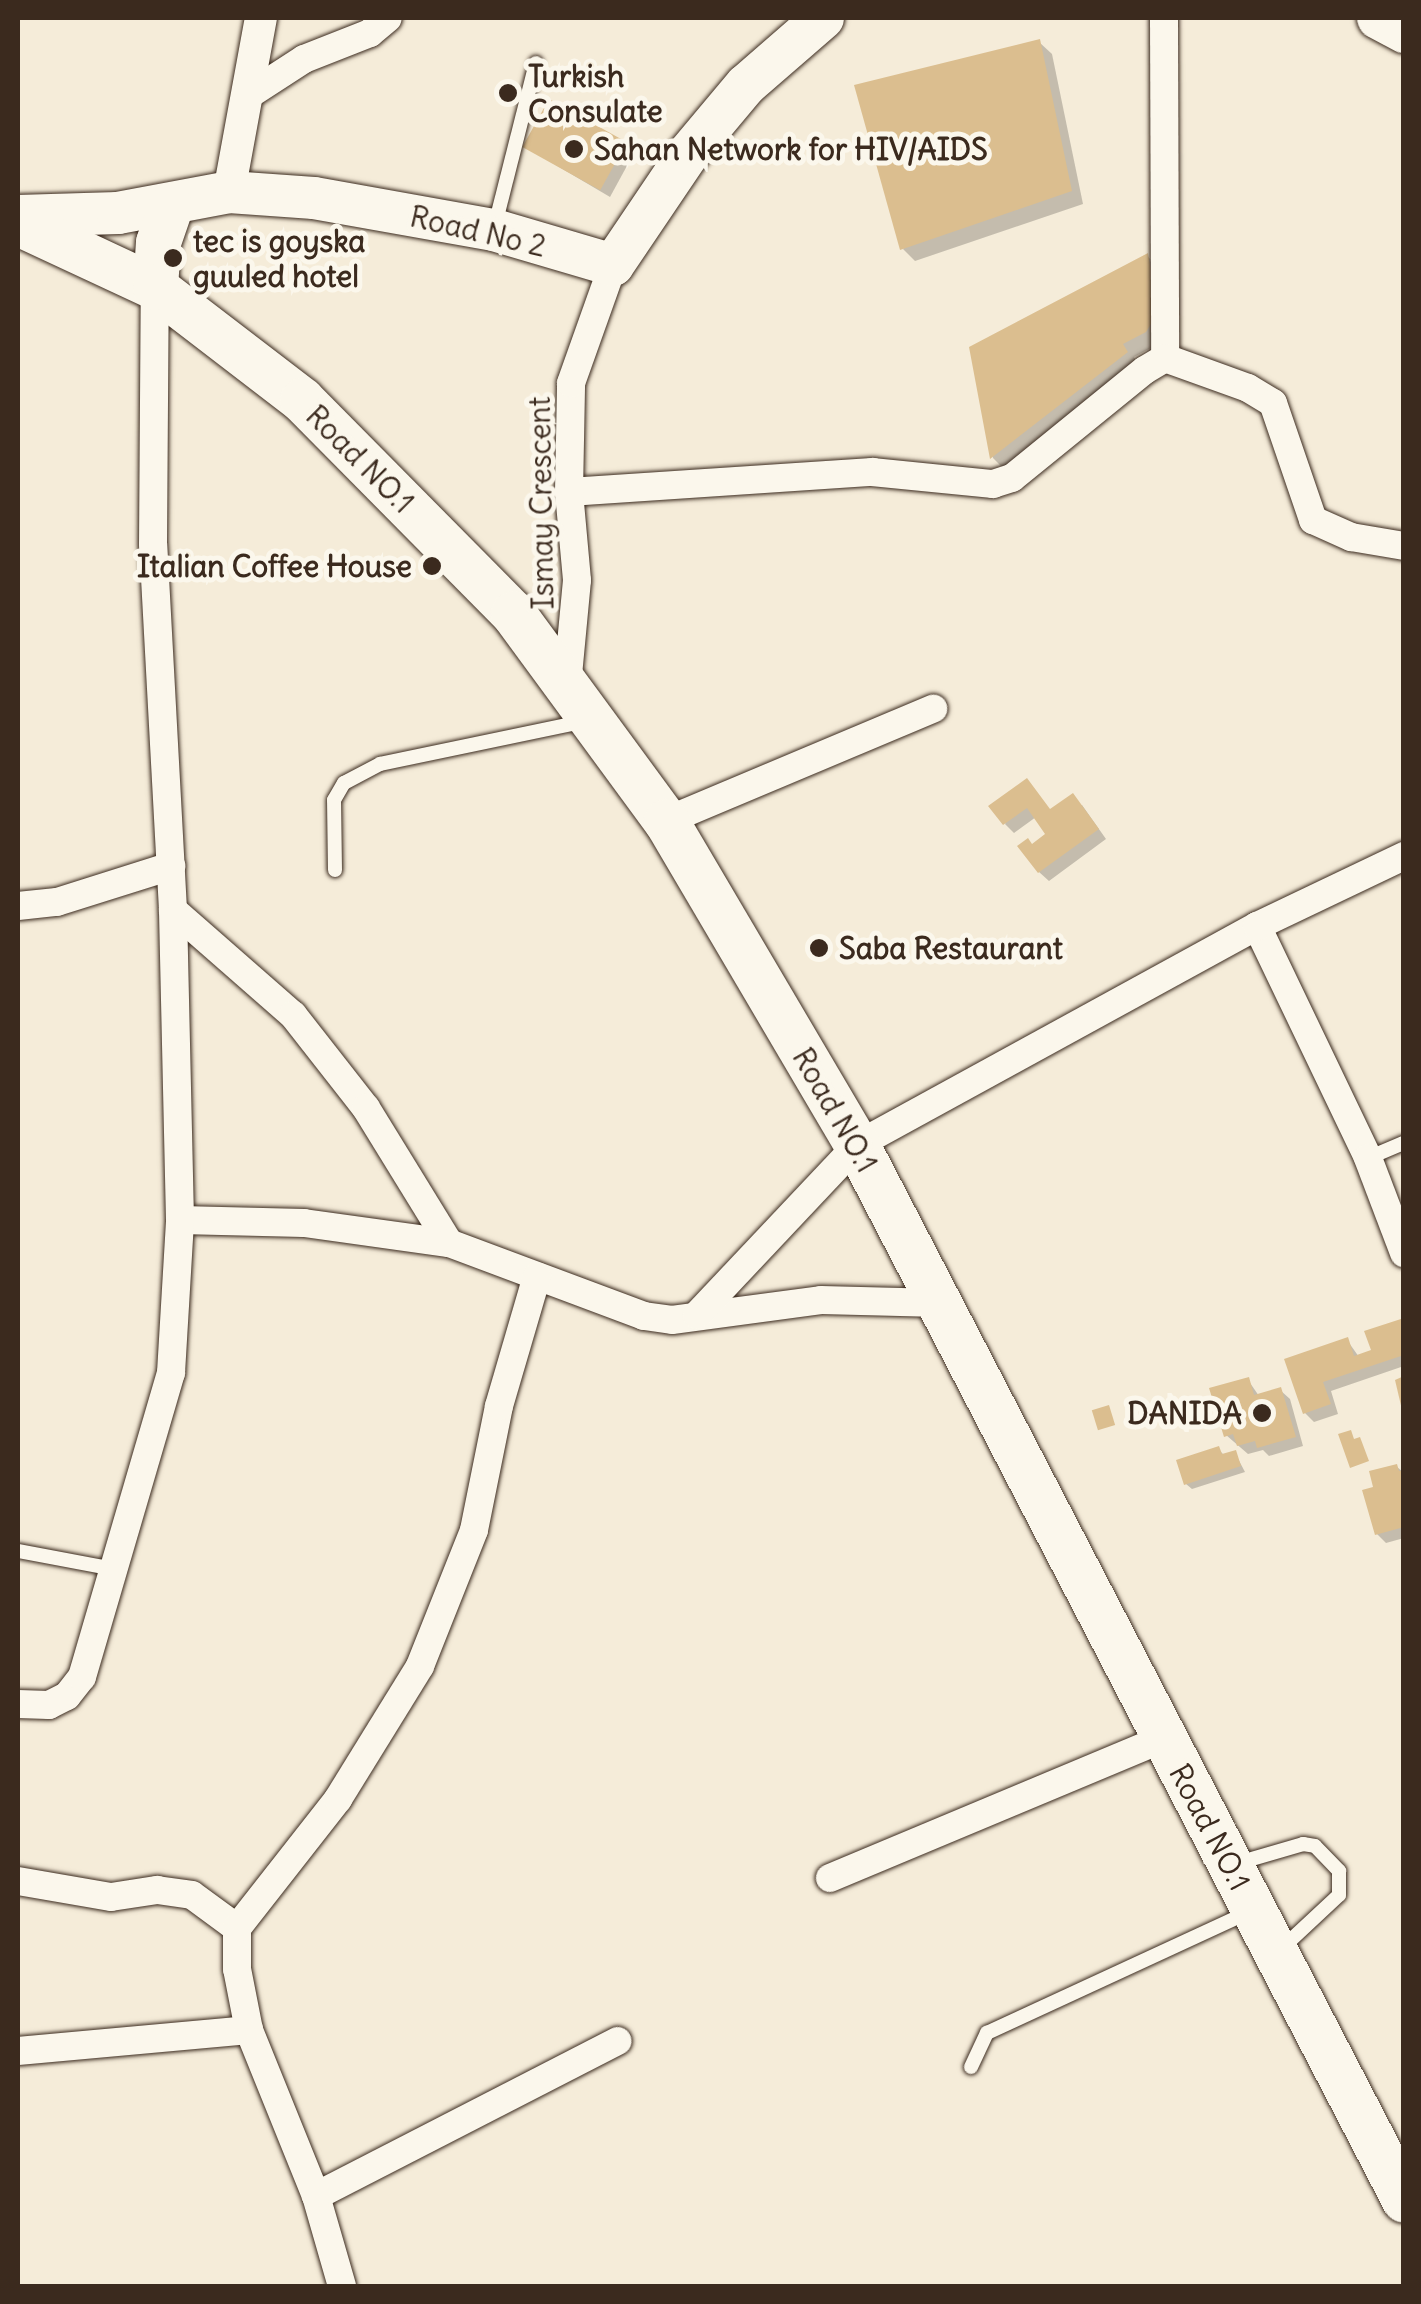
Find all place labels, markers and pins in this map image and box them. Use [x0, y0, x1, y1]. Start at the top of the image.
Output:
place label: Turkish Consulate [528, 58, 663, 128]
marker: Turkish Consulate [497, 82, 519, 104]
place label: Sahan Network for HIV/AIDS [594, 131, 988, 167]
marker: Sahan Network for HIV/AIDS [563, 138, 585, 160]
place label: tec is goyska guuled hotel [193, 223, 365, 294]
marker: tec is goyska guuled hotel [162, 247, 184, 269]
place label: Italian Coffee House [137, 548, 412, 584]
marker: Italian Coffee House [421, 555, 443, 577]
place label: Saba Restaurant [839, 930, 1063, 966]
marker: Saba Restaurant [808, 937, 830, 959]
place label: DANIDA [1127, 1395, 1242, 1431]
marker: DANIDA [1251, 1402, 1273, 1424]

